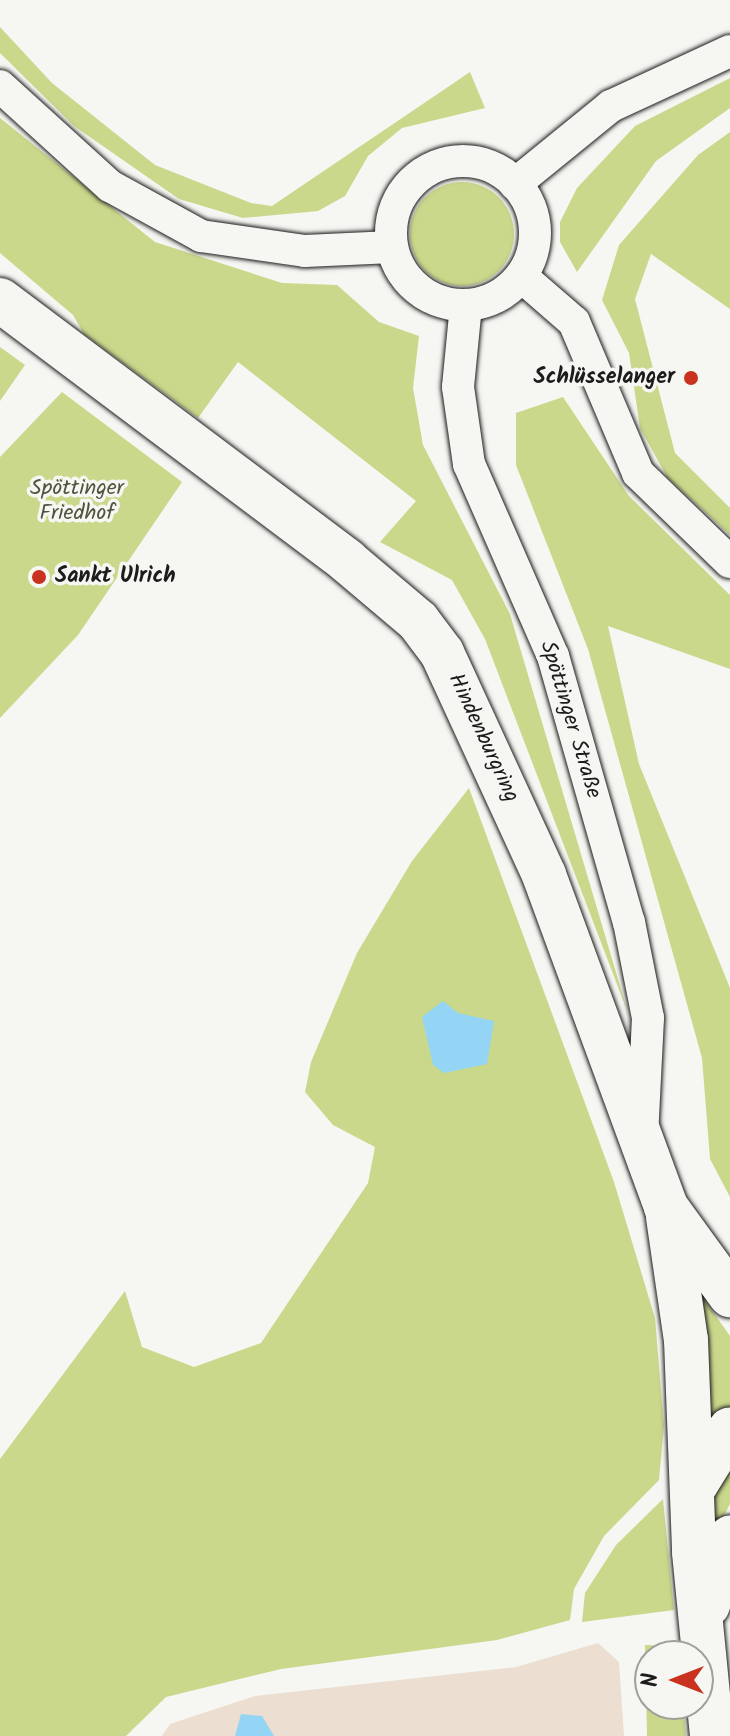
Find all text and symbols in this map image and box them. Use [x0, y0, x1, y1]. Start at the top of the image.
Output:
place label: Schlüsselanger [533, 365, 675, 391]
marker: Schlüsselanger [682, 369, 700, 387]
park label: Spöttinger Friedhof [30, 475, 124, 526]
place label: Sankt Ulrich [55, 564, 176, 590]
marker: Sankt Ulrich [30, 568, 48, 586]
street label: Spöttinger Straße [534, 638, 606, 802]
street label: Hindenburgring [442, 669, 524, 807]
north arrow [634, 1640, 714, 1720]
text: N [634, 1673, 669, 1687]

